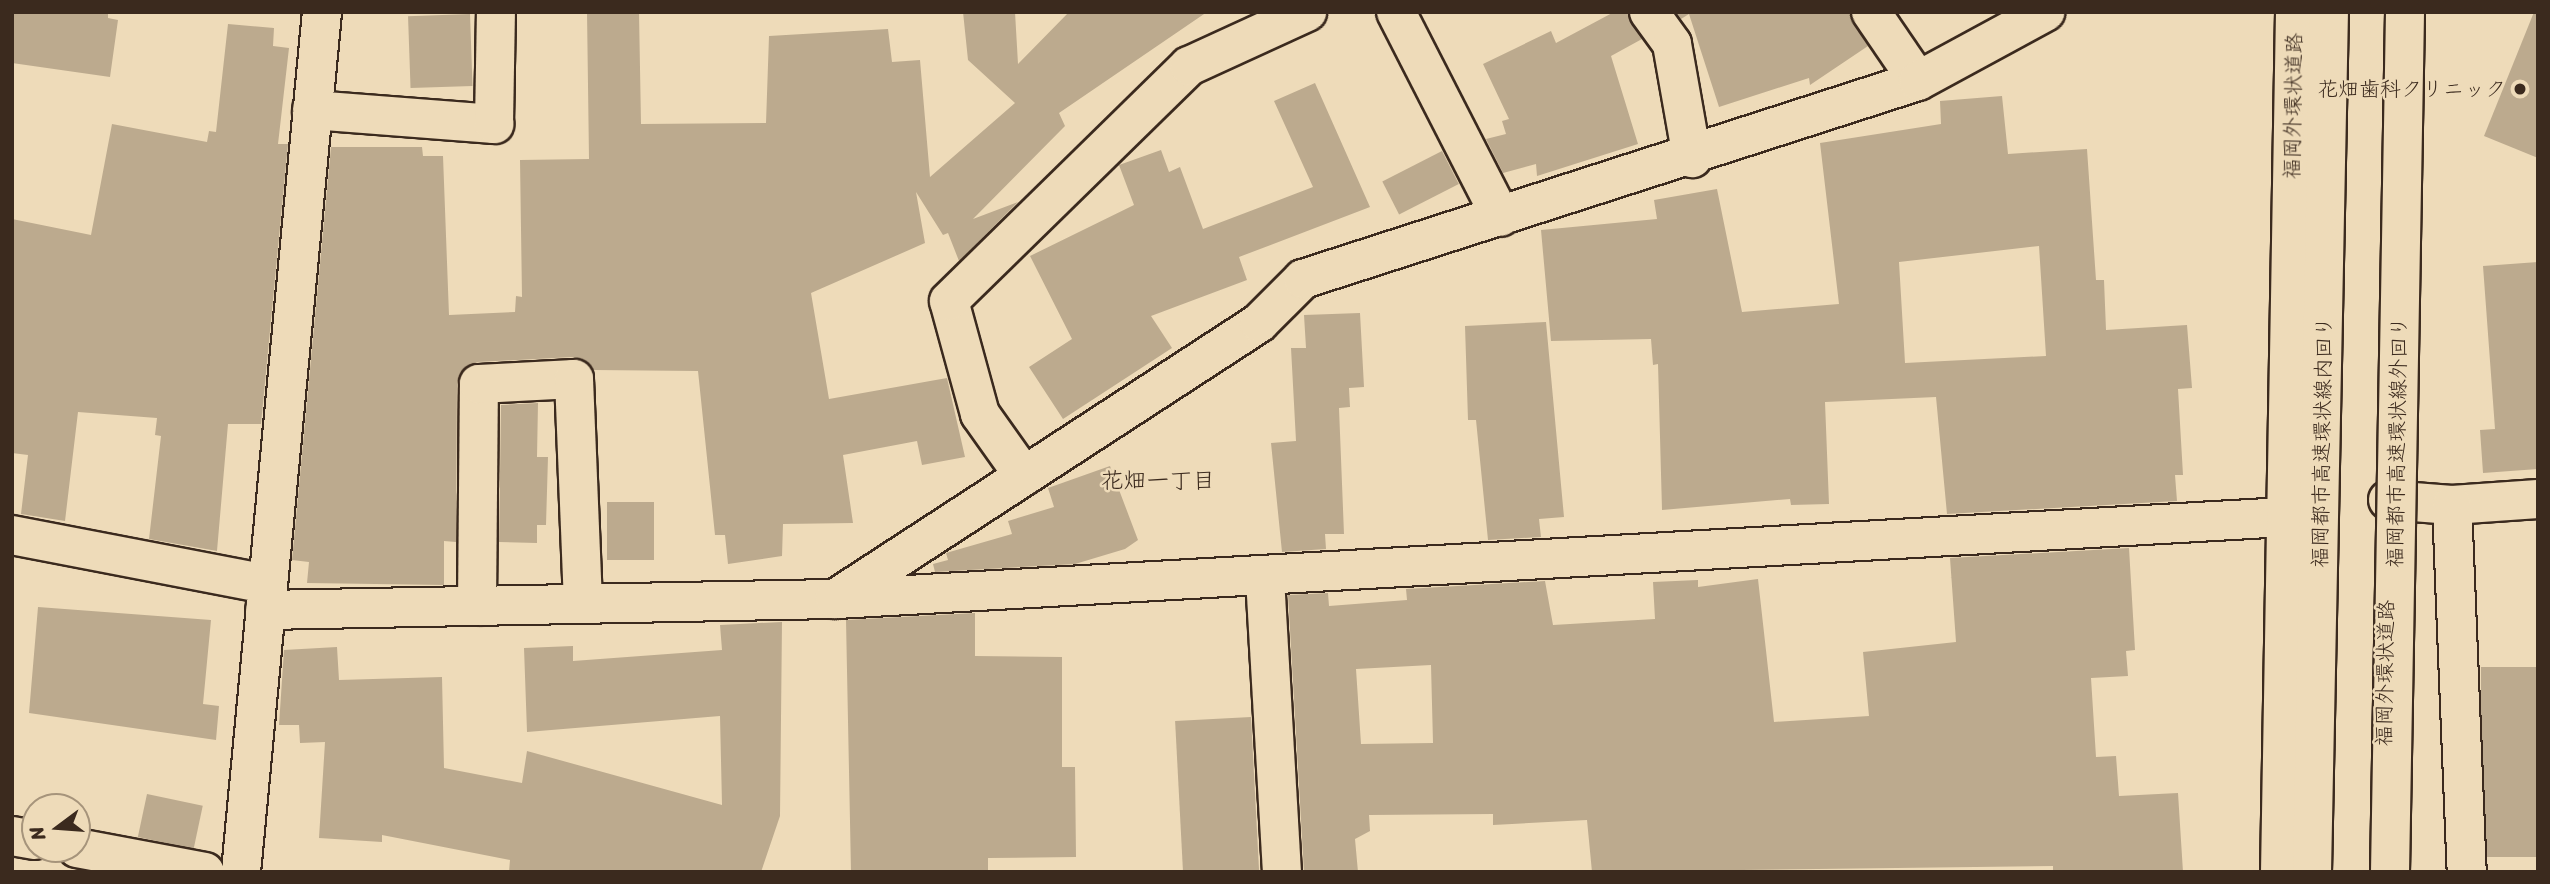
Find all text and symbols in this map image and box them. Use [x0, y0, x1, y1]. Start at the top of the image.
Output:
street label: 福岡外環状道路 [2279, 32, 2307, 180]
place label: 花畑歯科クリニック [2317, 76, 2506, 102]
marker: 花畑歯科クリニック [2512, 81, 2528, 97]
street label: 福岡都市高速環状線内回り [2307, 316, 2337, 568]
street label: 福岡都市高速環状線外回り [2382, 316, 2412, 568]
district label: 花畑一丁目 [1101, 467, 1215, 495]
street label: 福岡外環状道路 [2371, 599, 2399, 747]
north arrow [21, 793, 91, 863]
text: N [20, 823, 55, 844]

